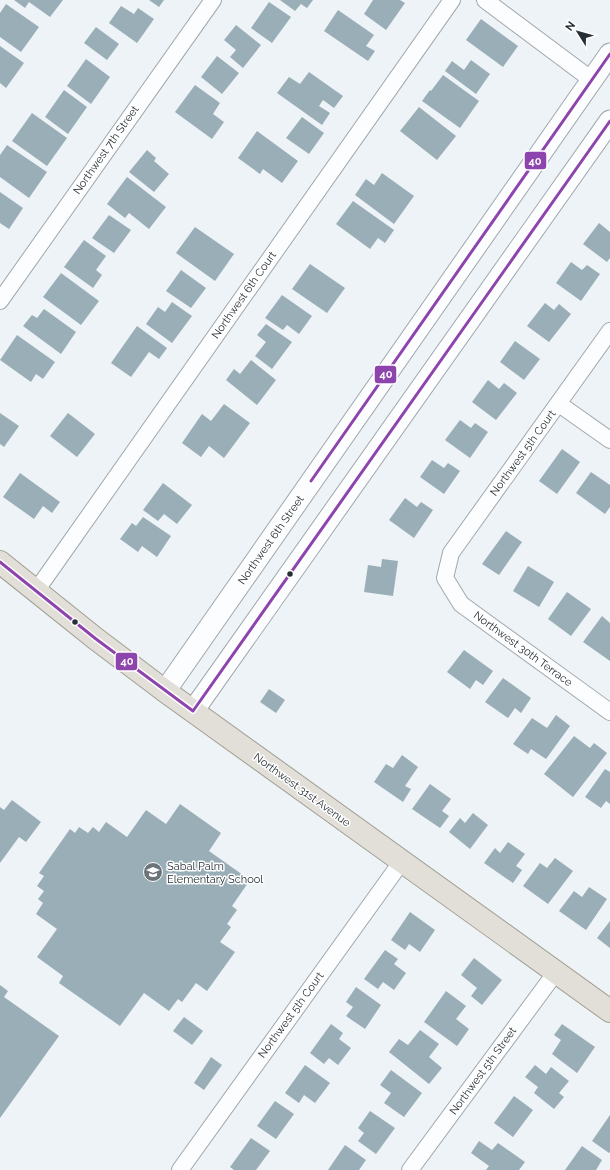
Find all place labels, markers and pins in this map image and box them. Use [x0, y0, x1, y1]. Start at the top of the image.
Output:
unlabelled marker [285, 569, 295, 579]
unlabelled marker [70, 617, 80, 627]
place label: Sabal Palm Elementary School [167, 860, 263, 886]
school or university icon: Sabal Palm Elementary School [142, 861, 164, 883]

